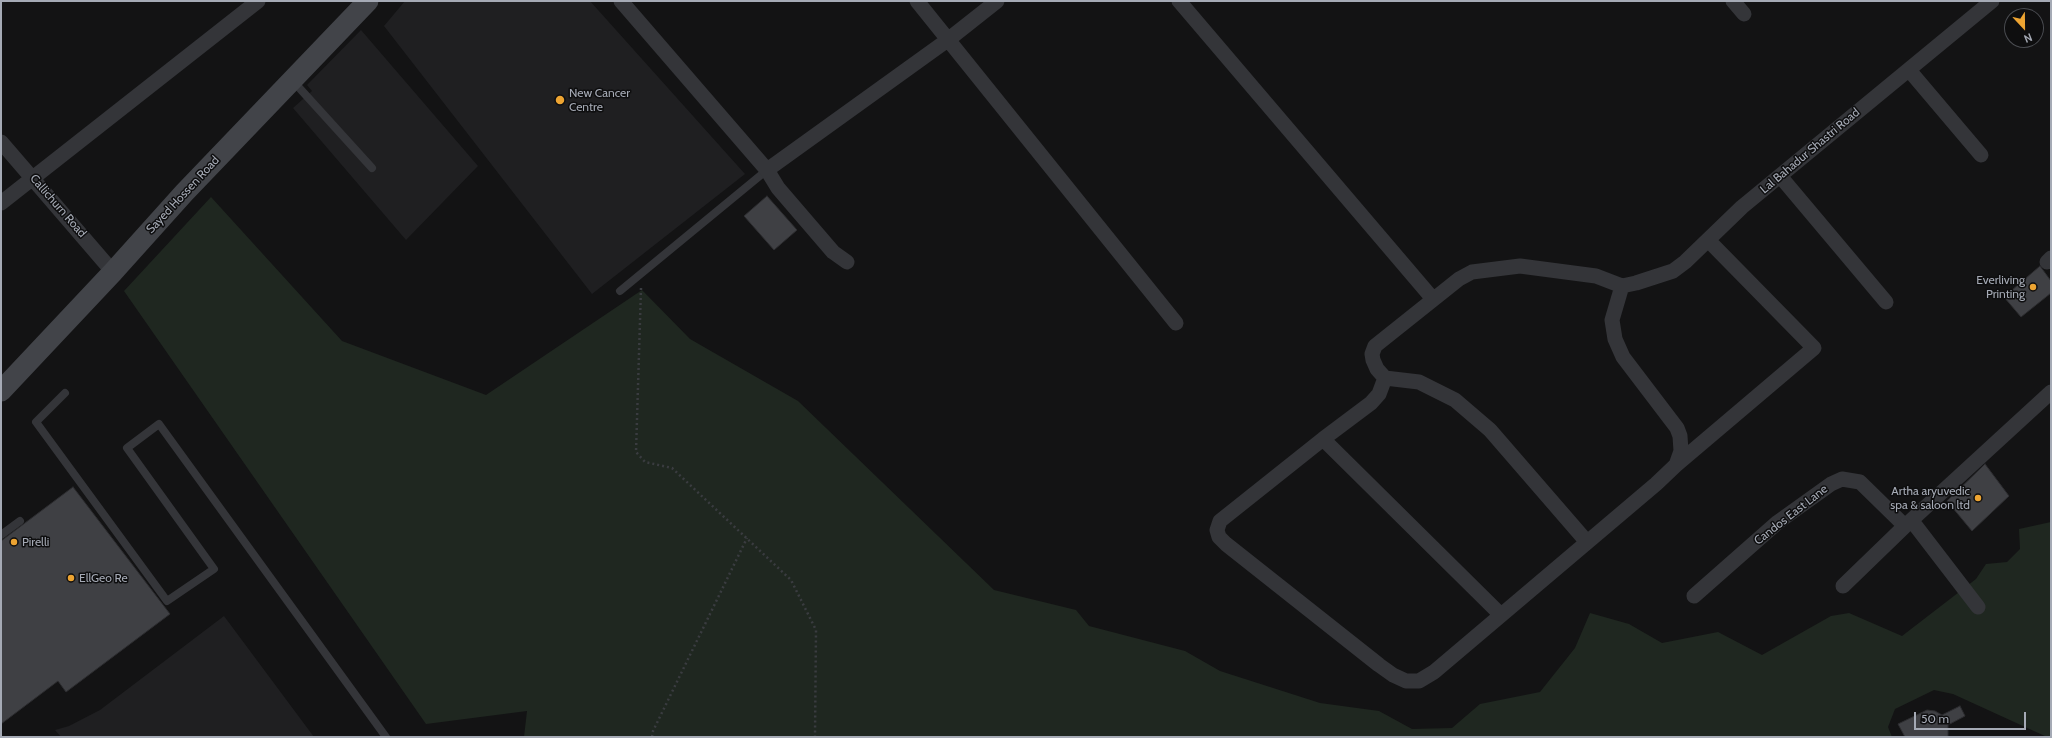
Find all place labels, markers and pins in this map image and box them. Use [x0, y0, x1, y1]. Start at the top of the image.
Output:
place label: New Cancer Centre [569, 86, 630, 114]
marker: New Cancer Centre [554, 94, 566, 106]
place label: Everliving Printing [1976, 273, 2025, 301]
marker: Everliving Printing [2028, 282, 2038, 292]
place label: Artha aryuvedic spa & saloon ltd [1890, 484, 1970, 512]
marker: Artha aryuvedic spa & saloon ltd [1973, 493, 1983, 503]
place label: Pirelli [22, 535, 49, 549]
marker: Pirelli [9, 537, 19, 547]
place label: EllGeo Re [79, 571, 128, 585]
marker: EllGeo Re [66, 573, 76, 583]

